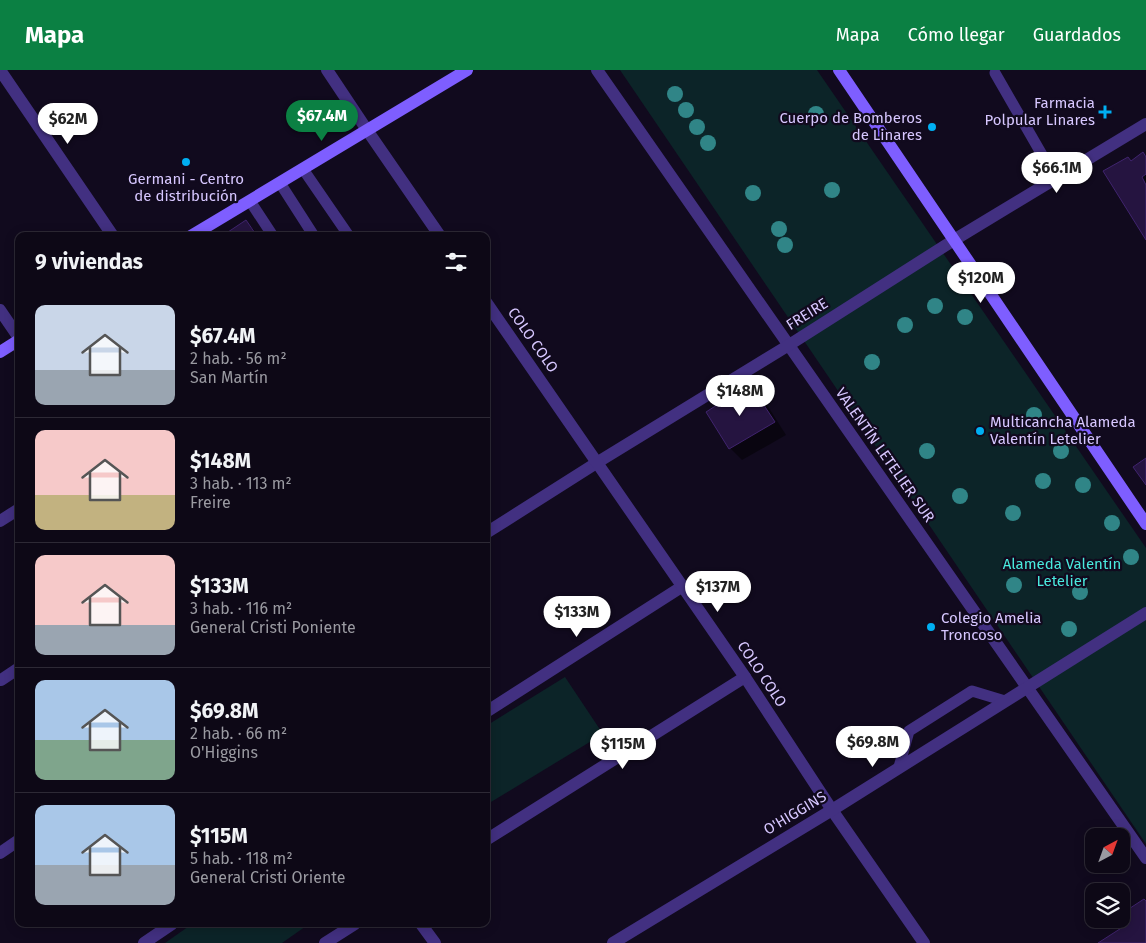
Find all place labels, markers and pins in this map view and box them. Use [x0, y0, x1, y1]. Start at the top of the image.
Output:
place label: Farmacia Polpular Linares [985, 94, 1095, 129]
pin: $67.4M [281, 100, 363, 142]
pin: $62M [38, 102, 98, 145]
marker: Farmacia Polpular Linares [1099, 106, 1111, 118]
place label: Cuerpo de Bomberos de Linares [779, 109, 922, 144]
marker: Cuerpo de Bomberos de Linares [926, 121, 938, 133]
pin: $66.1M [1016, 152, 1098, 194]
marker: Germani - Centro de distribución [180, 156, 192, 168]
place label: Germani - Centro de distribución [128, 170, 244, 205]
pin: $120M [946, 262, 1016, 304]
pin: $148M [705, 374, 775, 417]
place label: Multicancha Alameda Valentín Letelier [990, 413, 1136, 448]
marker: Multicancha Alameda Valentín Letelier [974, 425, 986, 437]
pin: $137M [683, 570, 753, 613]
pin: $133M [542, 596, 612, 638]
place label: Colegio Amelia Troncoso [941, 609, 1042, 644]
marker: Colegio Amelia Troncoso [925, 621, 937, 633]
pin: $69.8M [832, 726, 914, 768]
pin: $115M [588, 728, 658, 770]

